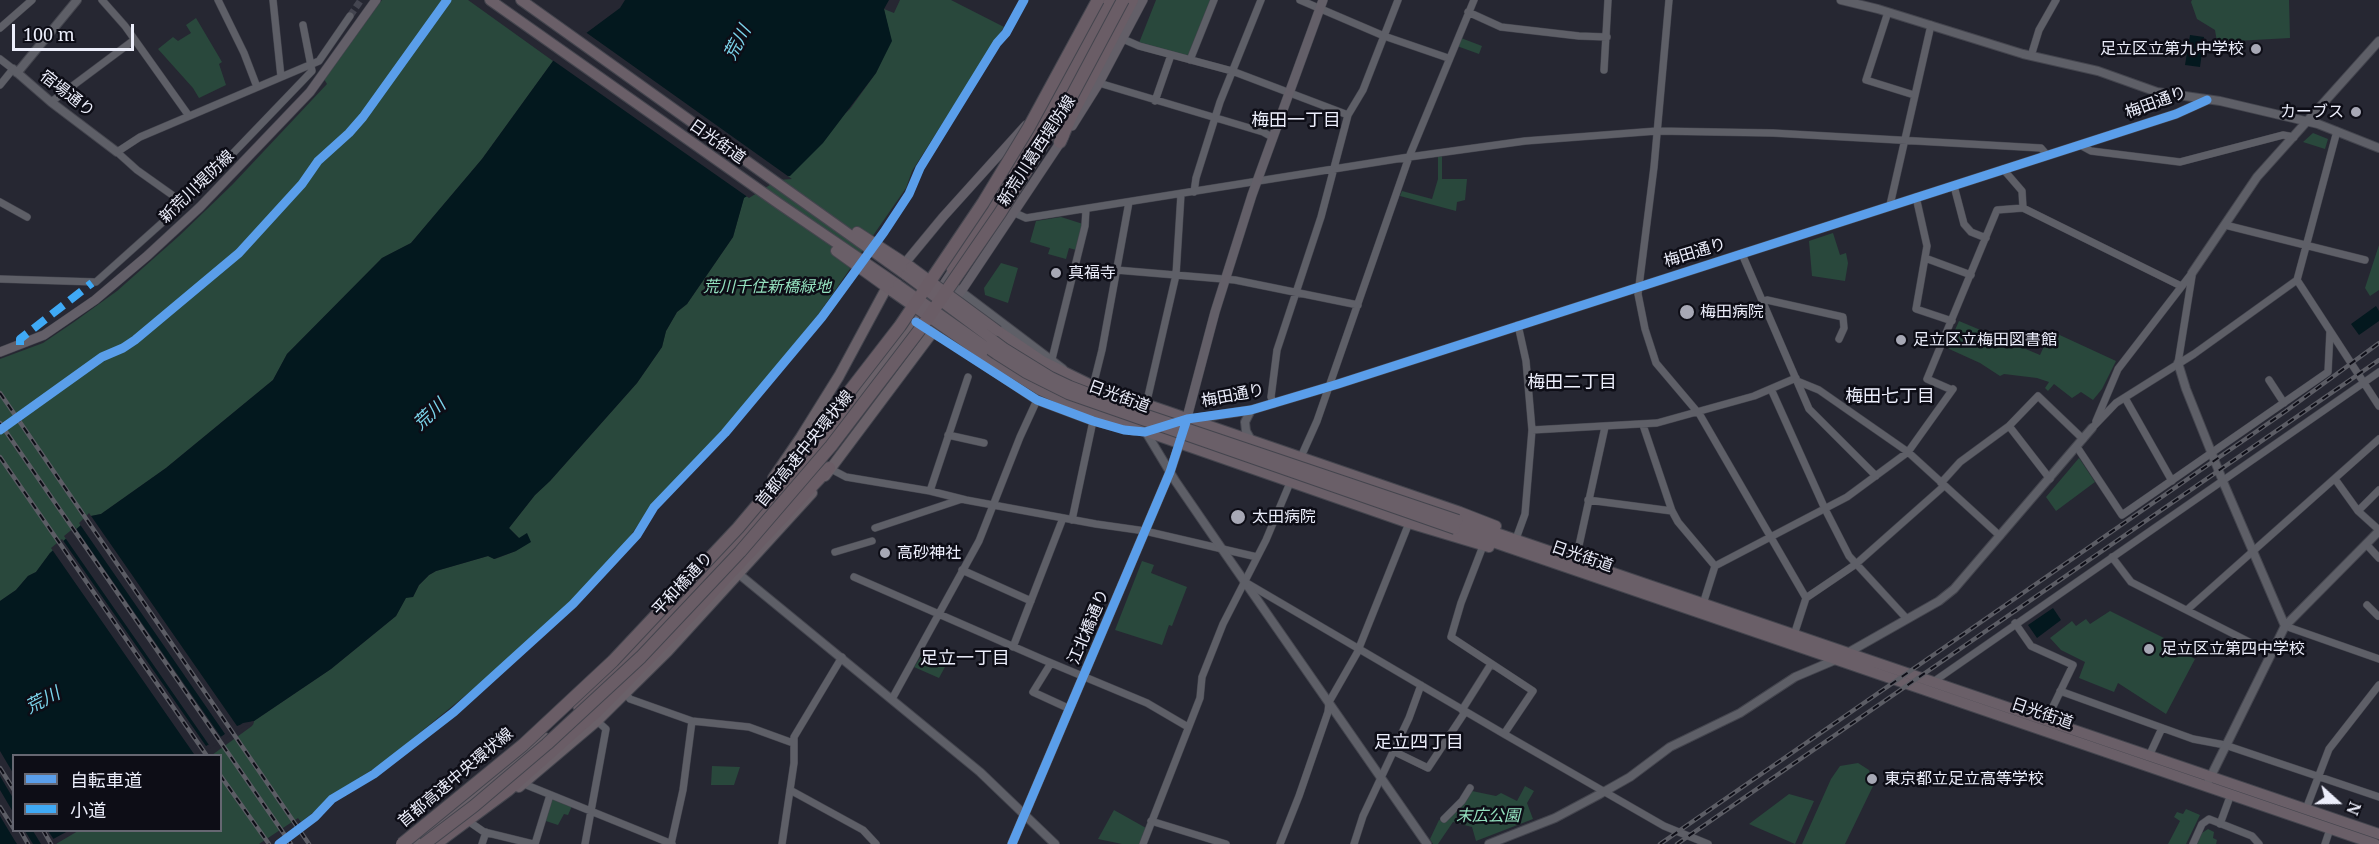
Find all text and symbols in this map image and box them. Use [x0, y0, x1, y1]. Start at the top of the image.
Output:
scale bar [15, 12, 136, 50]
text: 100 m [23, 22, 75, 46]
water label: 荒川 [720, 22, 756, 64]
place label: 足立区立第九中学校 [2100, 39, 2244, 59]
marker: 足立区立第九中学校 [2249, 42, 2263, 56]
street label: 宿場通り [36, 67, 98, 121]
street label: 梅田通り [2123, 83, 2189, 123]
street label: 新荒川葛西堤防線 [994, 92, 1080, 210]
place label: カーブス [2280, 102, 2344, 122]
marker: カーブス [2349, 105, 2363, 119]
district label: 梅田一丁目 [1251, 110, 1341, 132]
street label: 日光街道 [685, 116, 749, 168]
street label: 新荒川堤防線 [156, 147, 238, 227]
street label: 梅田通り [1662, 234, 1728, 272]
place label: 真福寺 [1068, 263, 1116, 283]
marker: 真福寺 [1049, 266, 1063, 280]
park label: 荒川千住新橋緑地 [703, 277, 831, 297]
place label: 梅田病院 [1700, 302, 1764, 322]
marker: 梅田病院 [1678, 303, 1696, 321]
place label: 足立区立梅田図書館 [1913, 330, 2057, 350]
marker: 足立区立梅田図書館 [1894, 333, 1908, 347]
district label: 梅田二丁目 [1527, 372, 1617, 394]
street label: 日光街道 [1086, 377, 1152, 417]
street label: 梅田通り [1200, 380, 1266, 412]
district label: 梅田七丁目 [1845, 386, 1935, 408]
street label: 首都高速中央環状線 [752, 387, 858, 511]
water label: 荒川 [409, 395, 451, 435]
place label: 太田病院 [1252, 507, 1316, 527]
marker: 太田病院 [1229, 508, 1247, 526]
street label: 日光街道 [1549, 538, 1615, 576]
place label: 高砂神社 [897, 543, 961, 563]
marker: 高砂神社 [878, 546, 892, 560]
street label: 平和橋通り [649, 548, 717, 620]
street label: 江北橋通り [1065, 586, 1113, 668]
place label: 足立区立第四中学校 [2161, 639, 2305, 659]
marker: 足立区立第四中学校 [2142, 642, 2156, 656]
district label: 足立一丁目 [920, 648, 1010, 670]
water label: 荒川 [22, 683, 64, 719]
street label: 日光街道 [2009, 695, 2075, 733]
street label: 首都高速中央環状線 [395, 724, 517, 832]
district label: 足立四丁目 [1374, 732, 1464, 754]
legend [12, 754, 222, 832]
text: 自転車道 [70, 768, 142, 792]
place label: 東京都立足立高等学校 [1884, 769, 2044, 789]
marker: 東京都立足立高等学校 [1865, 772, 1879, 786]
north arrow [2307, 772, 2367, 832]
text: 小道 [70, 798, 106, 822]
text: N [2341, 799, 2366, 818]
park label: 末広公園 [1456, 806, 1520, 826]

